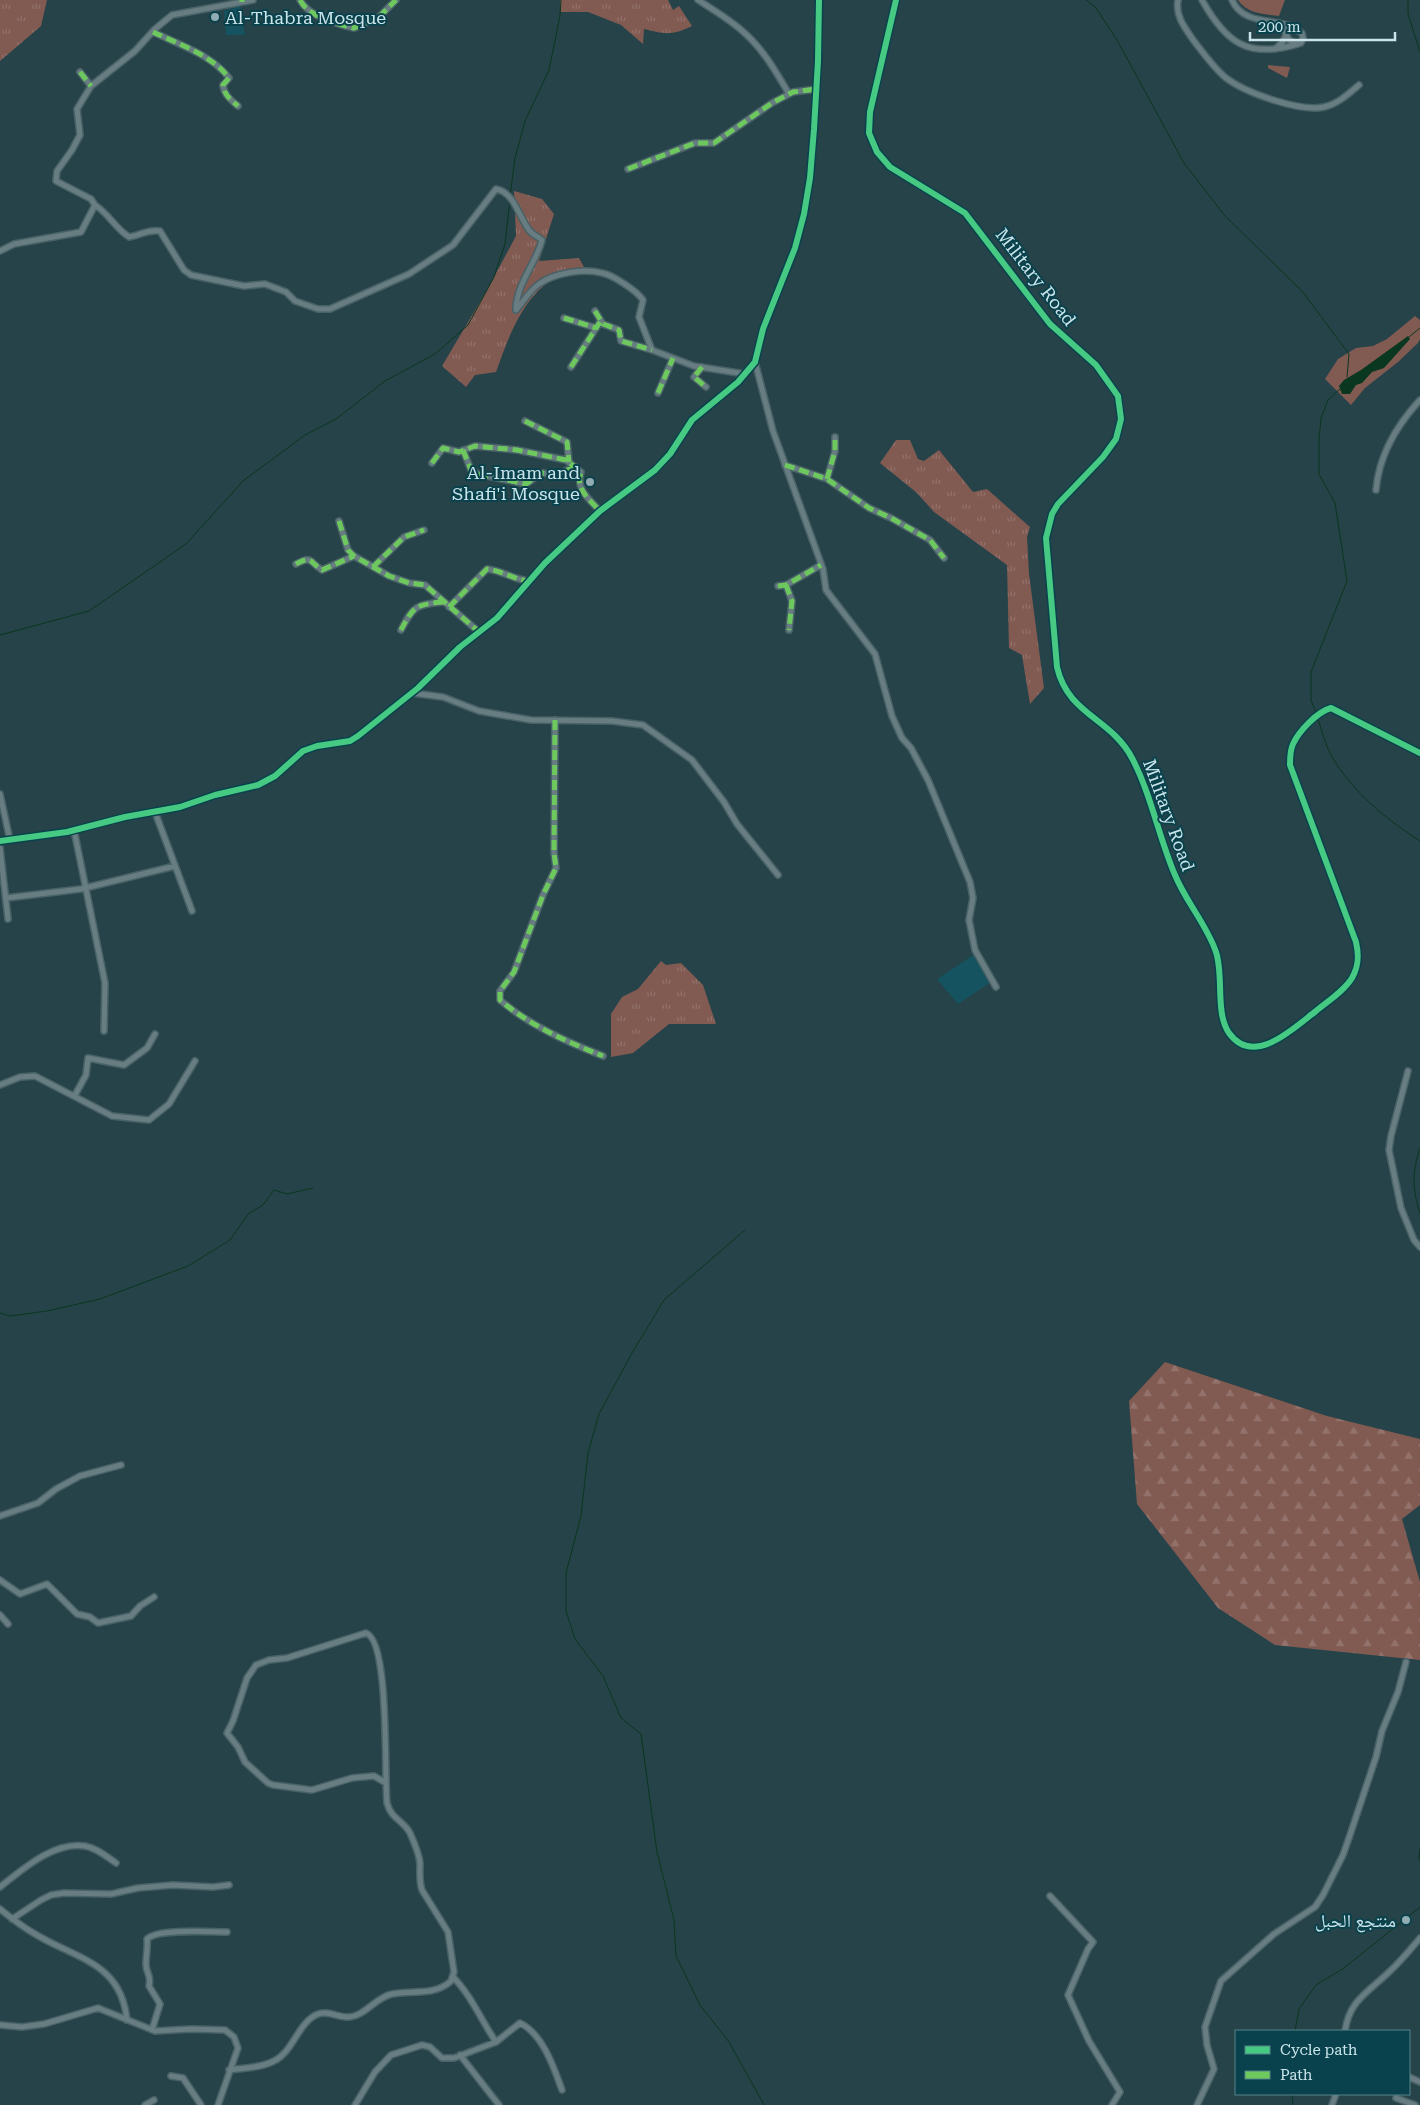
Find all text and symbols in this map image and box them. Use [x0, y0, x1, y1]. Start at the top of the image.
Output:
place label: Al-Thabra Mosque [225, 7, 386, 28]
scale bar [1250, 10, 1395, 42]
marker: Al-Thabra Mosque [209, 11, 221, 23]
text: 200 m [1258, 18, 1301, 36]
street label: Military Road [991, 224, 1081, 330]
place label: Al-Imam and Shafi'i Mosque [452, 462, 580, 504]
marker: Al-Imam and Shafi'i Mosque [584, 476, 596, 488]
street label: Military Road [1139, 756, 1199, 874]
place label: منتجع الحبل [1315, 1910, 1396, 1933]
marker: منتجع الحبل [1400, 1914, 1412, 1926]
legend [1235, 2030, 1410, 2095]
text: Cycle path [1280, 2041, 1358, 2059]
text: Path [1280, 2066, 1313, 2084]

